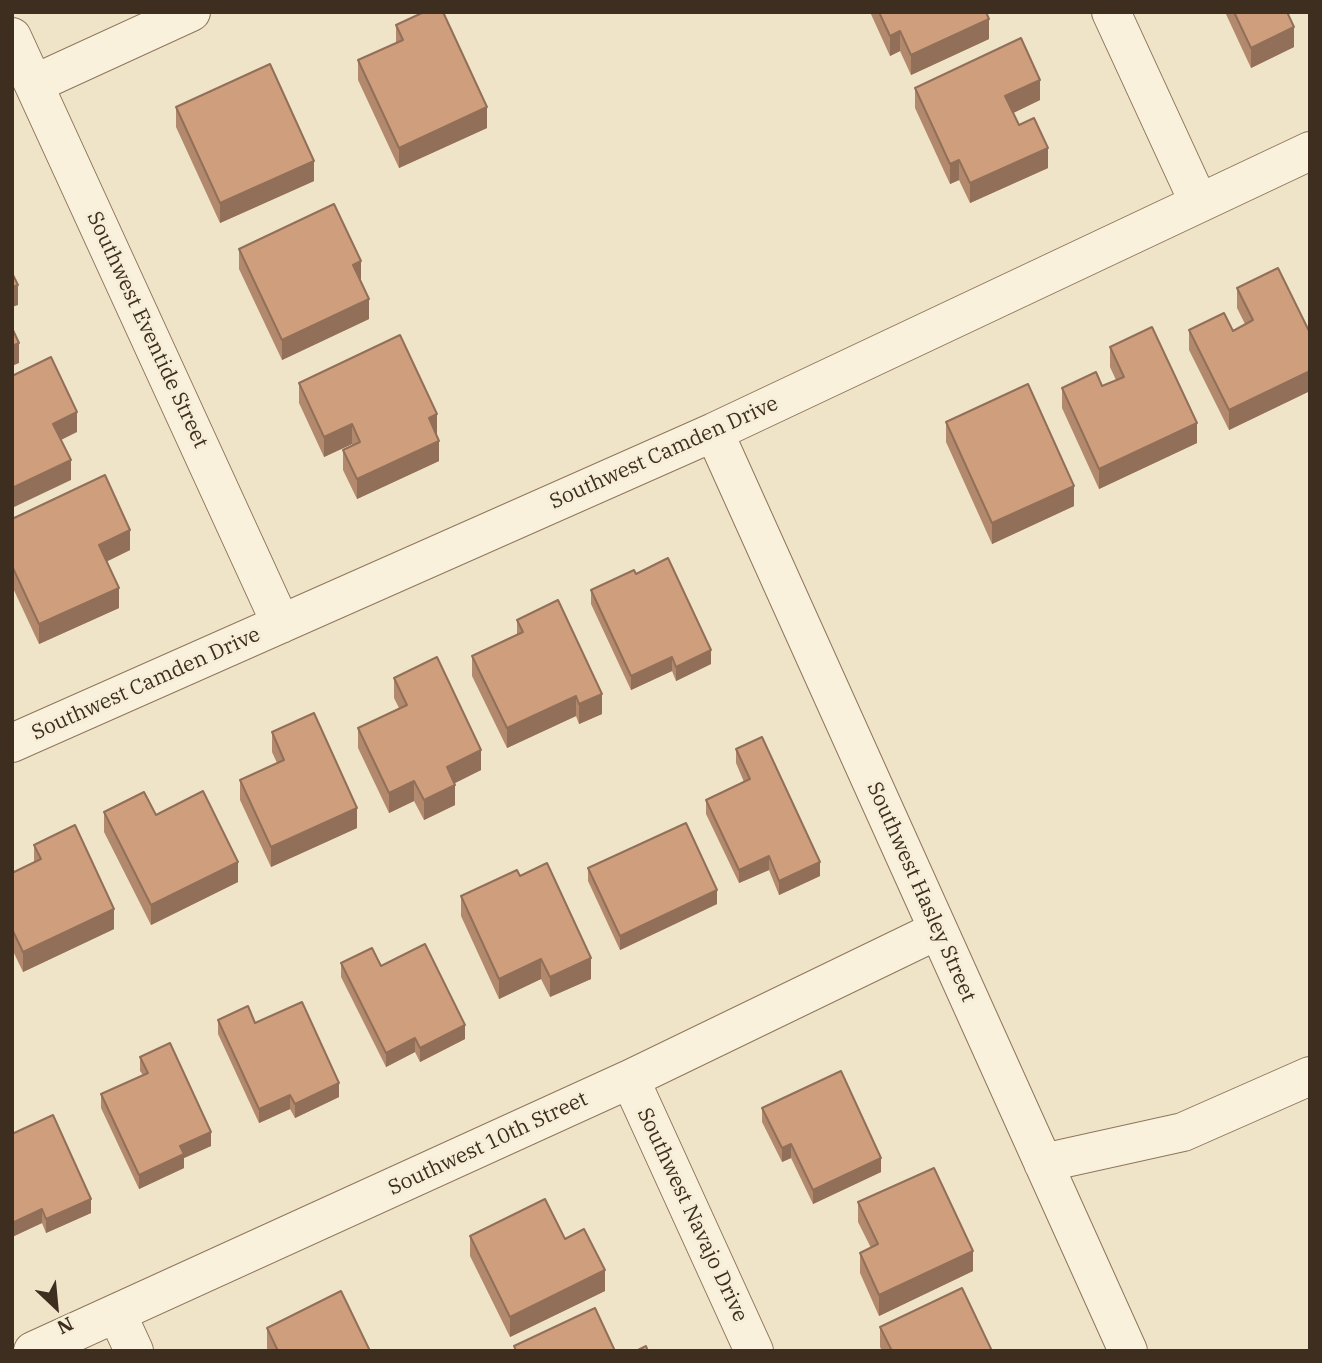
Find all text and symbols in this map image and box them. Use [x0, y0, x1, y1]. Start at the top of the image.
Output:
street label: Southwest Eventide Street [81, 208, 213, 452]
street label: Southwest Camden Drive [546, 391, 782, 515]
street label: Southwest Camden Drive [28, 622, 264, 746]
street label: Southwest Hasley Street [861, 778, 981, 1006]
street label: Southwest 10th Street [384, 1087, 592, 1201]
street label: Southwest Navajo Drive [631, 1104, 753, 1326]
north arrow [21, 1272, 91, 1342]
text: N [53, 1312, 77, 1340]

